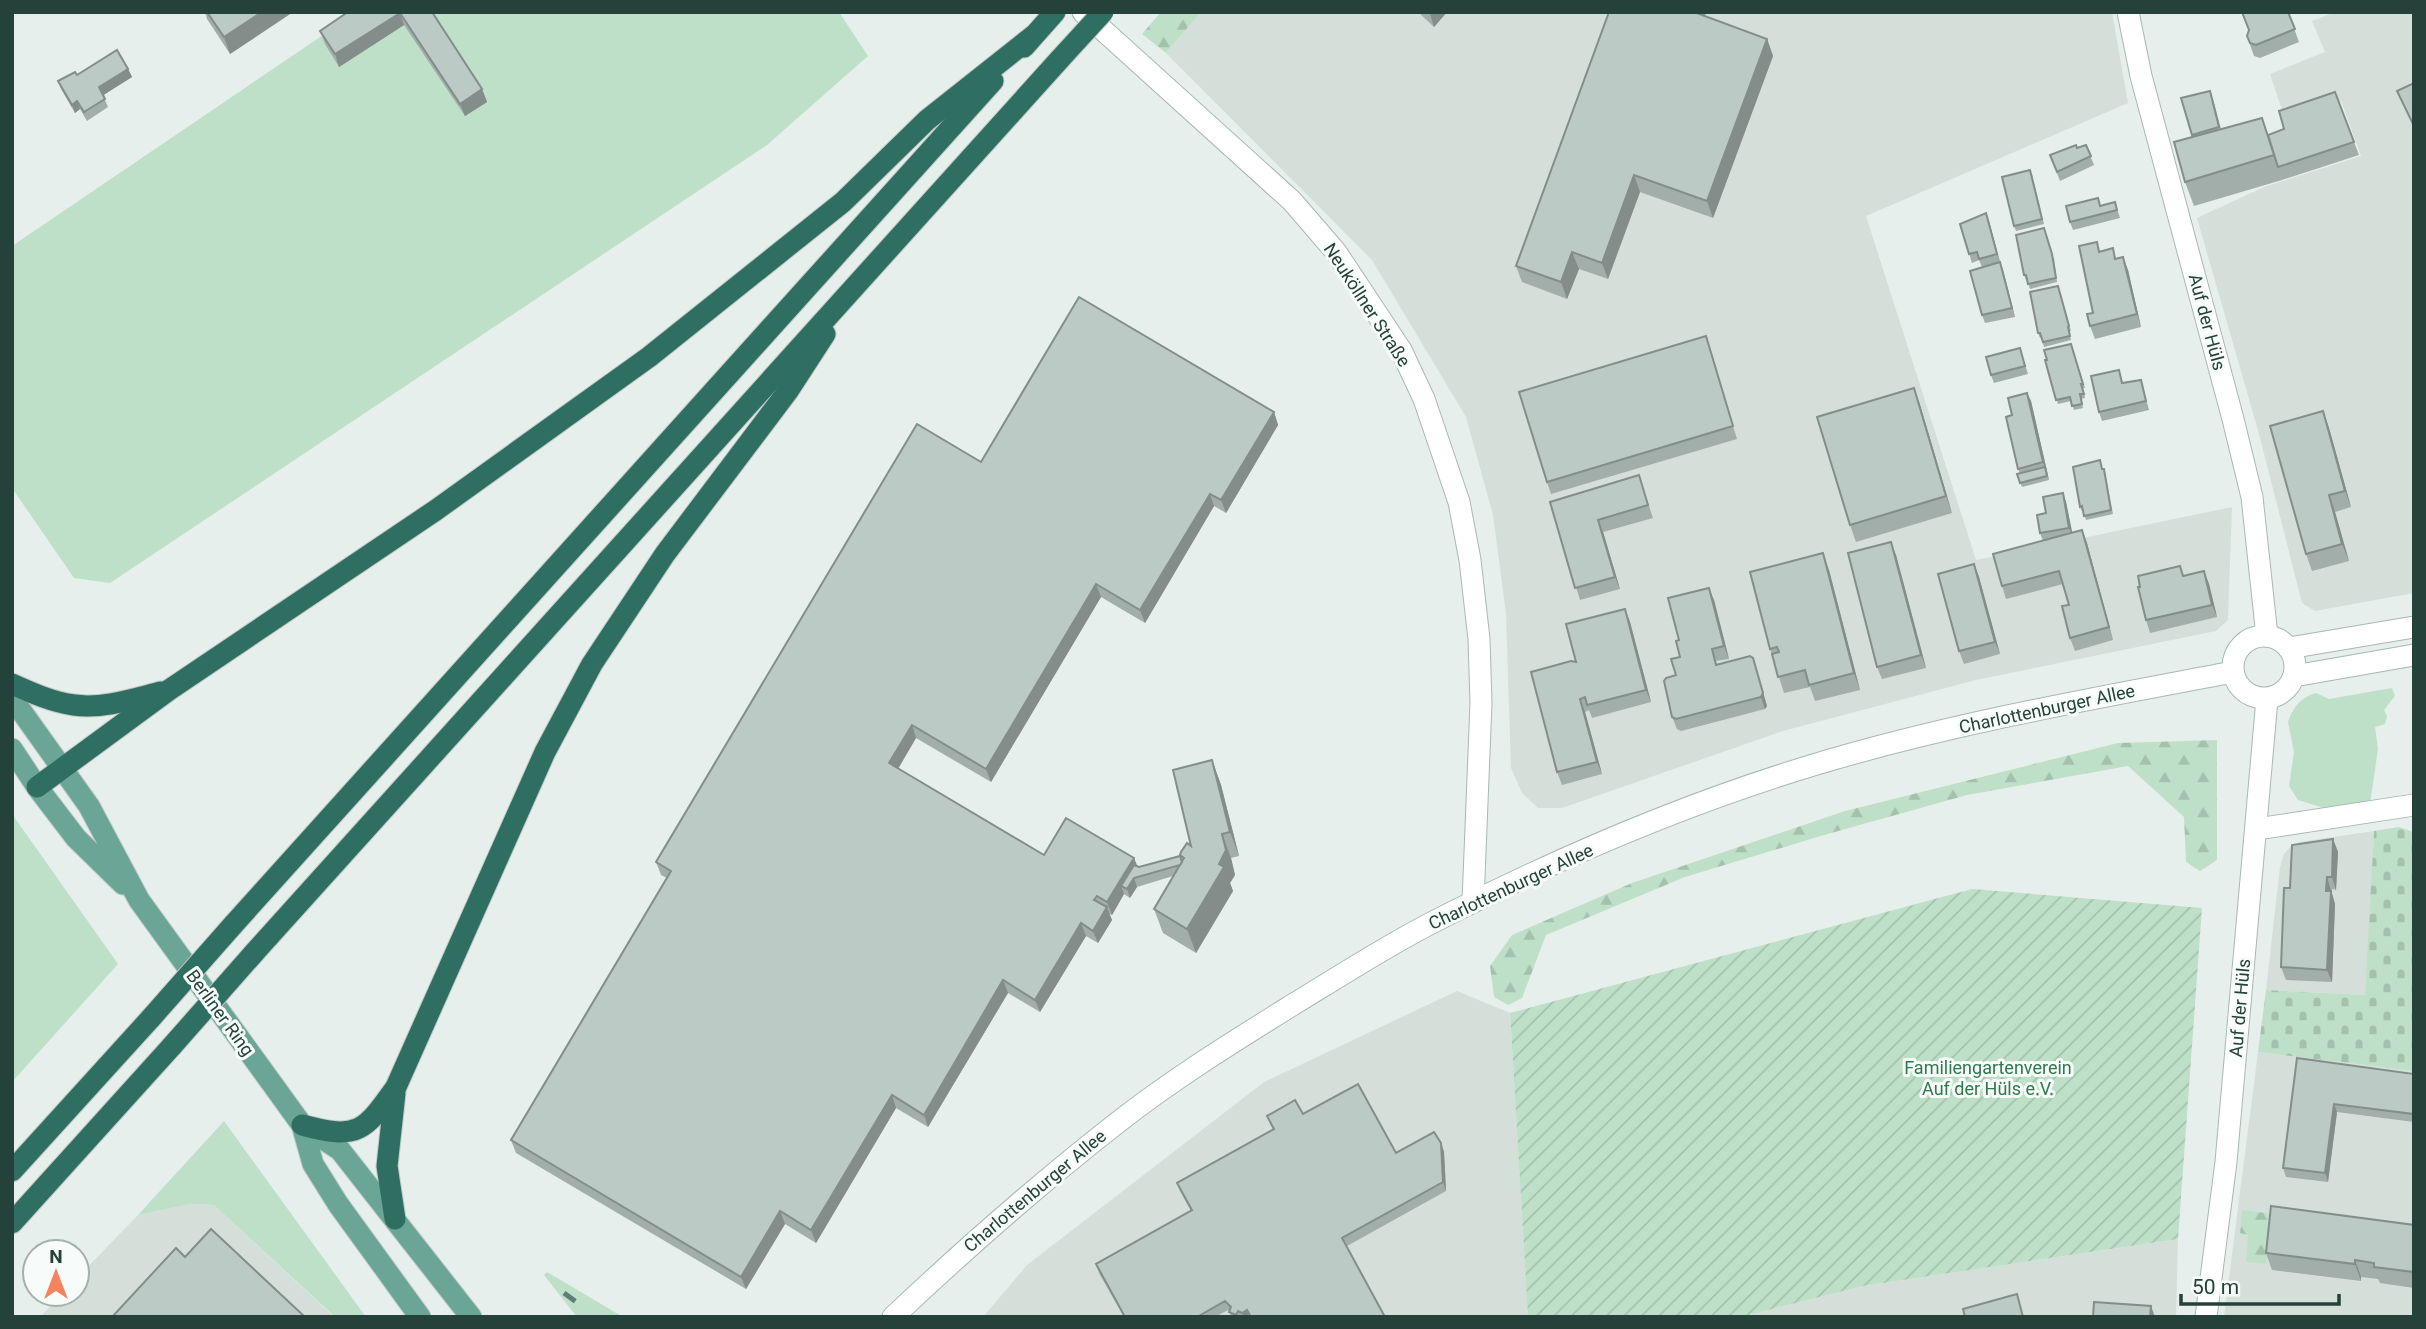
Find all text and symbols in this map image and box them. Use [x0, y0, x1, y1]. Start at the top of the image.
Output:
street label: Neuköllner Straße [1320, 239, 1415, 370]
street label: Auf der Hüls [2185, 271, 2230, 372]
street label: Charlottenburger Allee [1957, 680, 2137, 737]
street label: Charlottenburger Allee [1425, 839, 1596, 934]
street label: Auf der Hüls [2225, 958, 2254, 1058]
street label: Berliner Ring [182, 966, 259, 1060]
park label: Familiengartenverein Auf der Hüls e.V. [1904, 1057, 2072, 1099]
street label: Charlottenburger Allee [959, 1125, 1110, 1256]
north arrow [21, 1238, 91, 1308]
text: N [49, 1245, 63, 1268]
scale bar [2181, 1262, 2338, 1306]
text: 50 m [2192, 1275, 2239, 1299]

